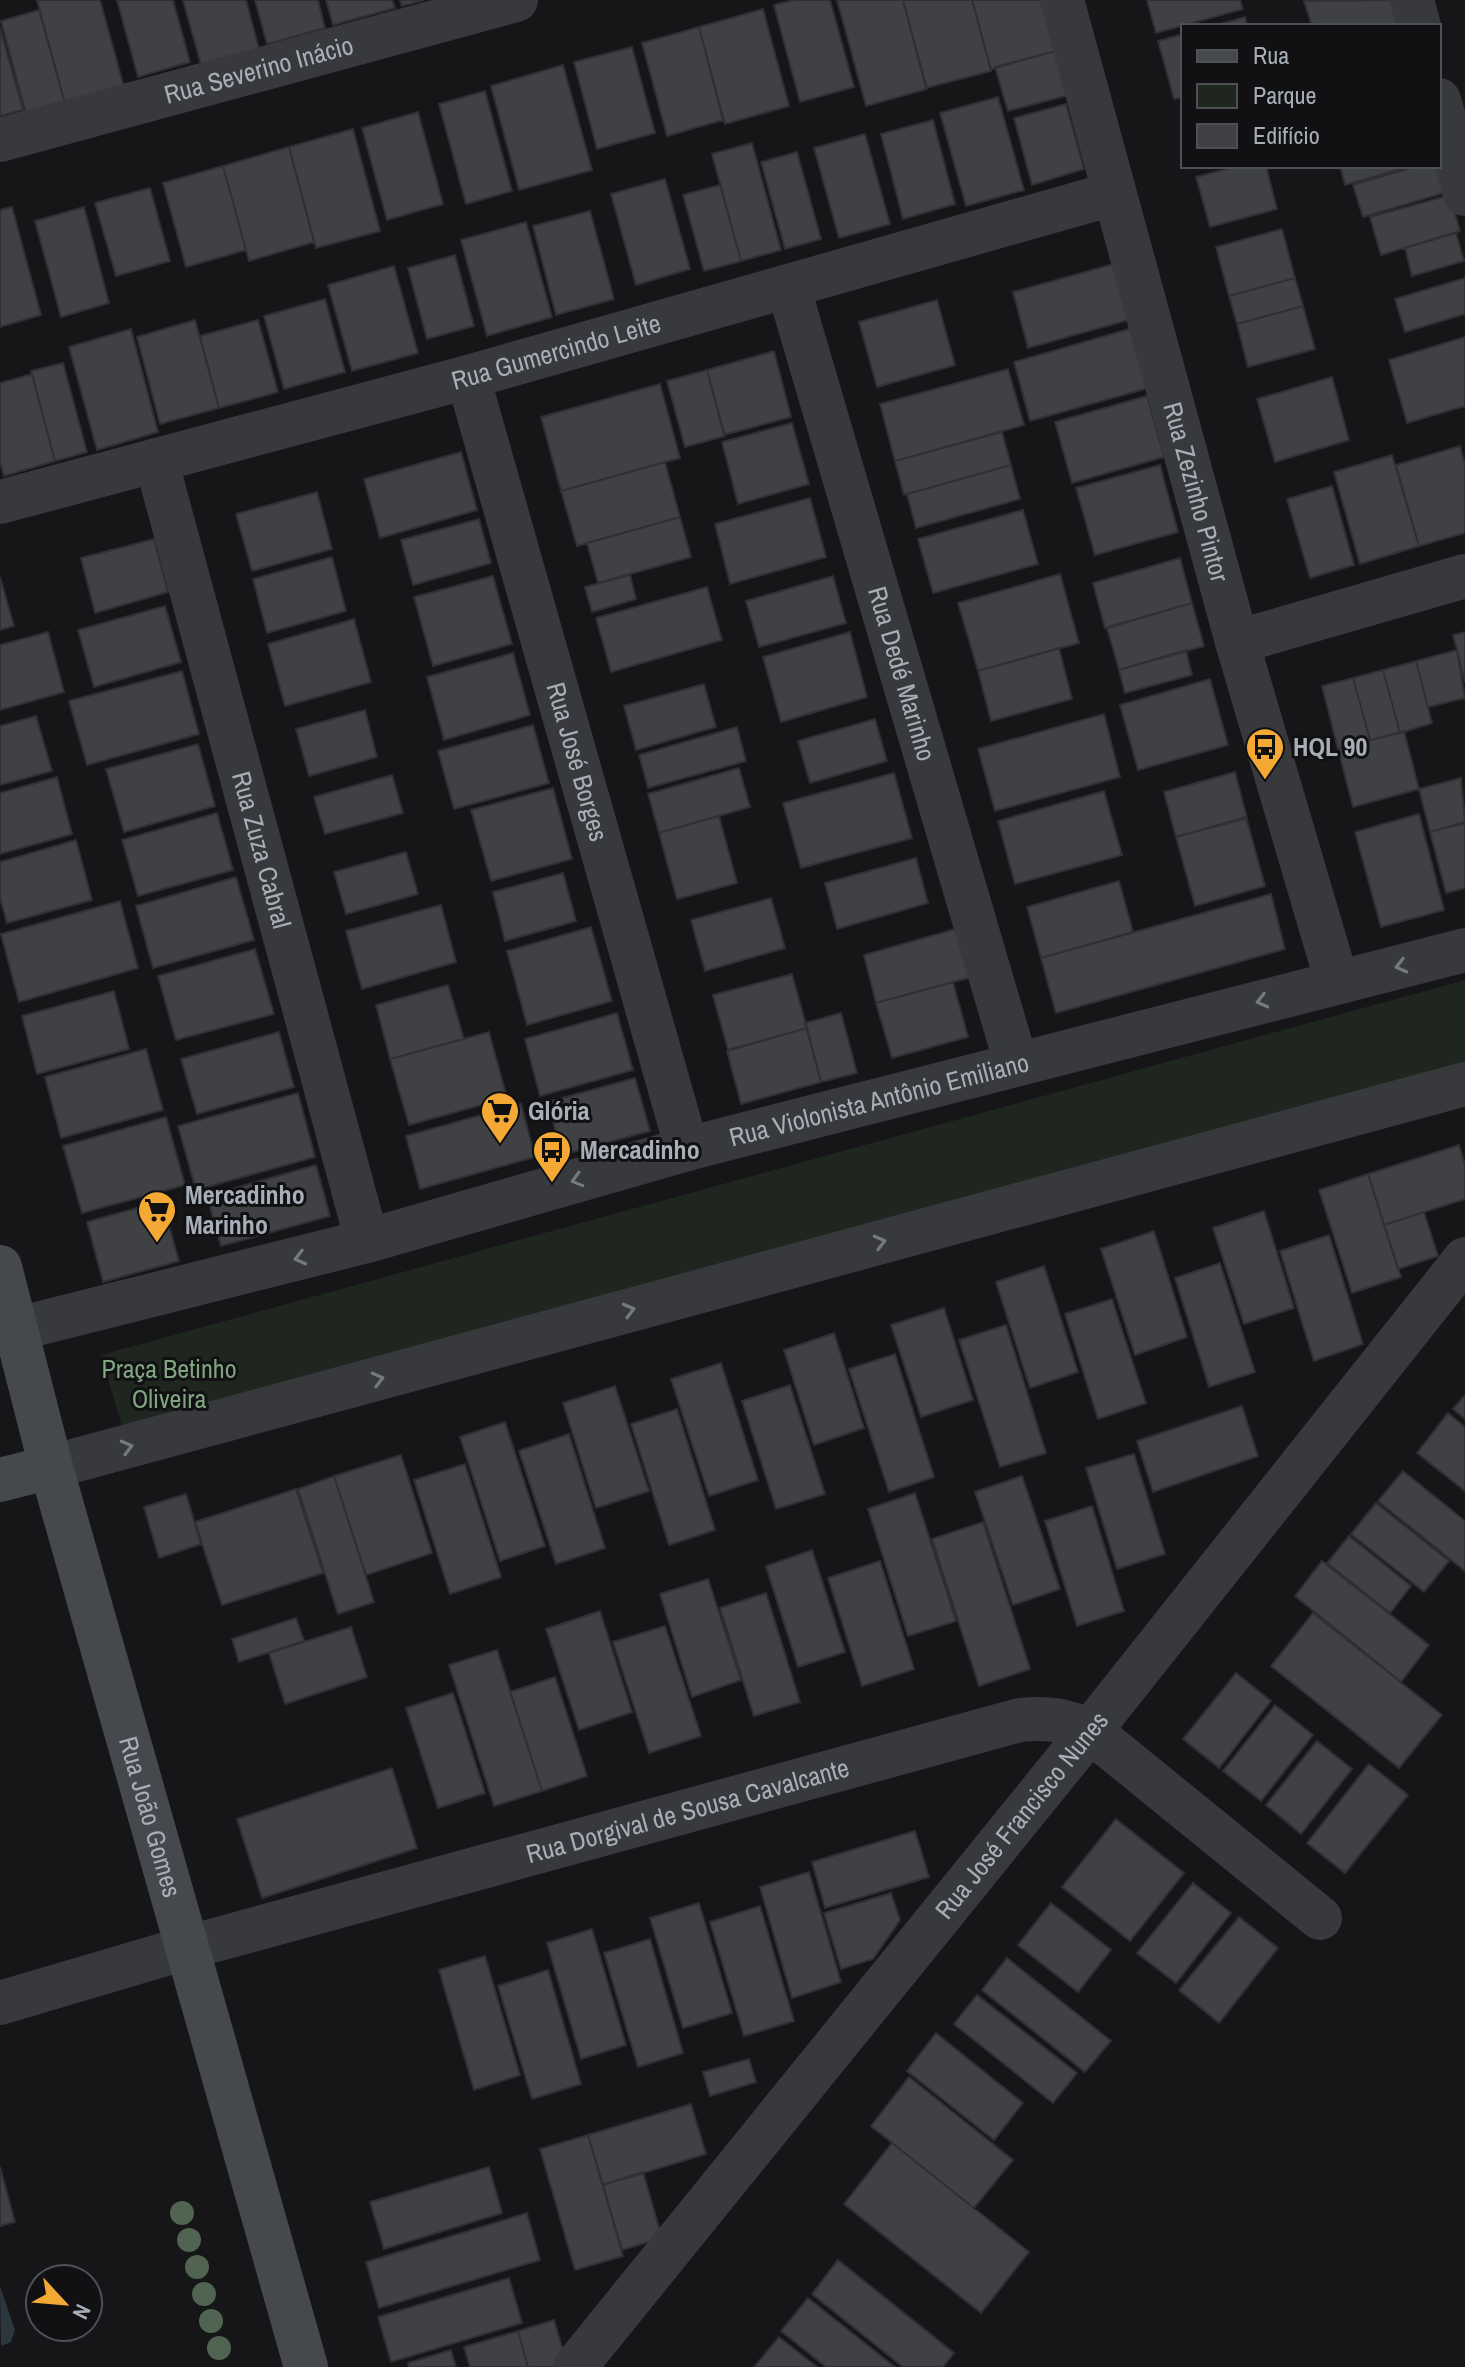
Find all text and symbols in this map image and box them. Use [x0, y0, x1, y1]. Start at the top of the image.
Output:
legend [1181, 24, 1441, 168]
street label: Rua Severino Inácio [160, 27, 357, 112]
text: Rua [1253, 39, 1289, 71]
text: Parque [1253, 79, 1316, 111]
text: Edifício [1253, 119, 1320, 151]
street label: Rua Gumercindo Leite [448, 305, 665, 398]
street label: Rua Zezinho Pintor [1155, 398, 1238, 586]
street label: Rua Dedé Marinho [860, 582, 944, 765]
street label: Rua José Borges [538, 678, 617, 845]
bus stop icon: HQL 90 [1244, 726, 1286, 781]
place label: HQL 90 [1293, 729, 1367, 764]
street label: Rua Zuza Cabral [224, 767, 300, 932]
one-way arrow [1395, 957, 1409, 974]
one-way arrow [1255, 992, 1269, 1009]
street label: Rua Violonista Antônio Emiliano [725, 1044, 1032, 1155]
supermarket icon: Glória [479, 1090, 521, 1145]
place label: Glória [528, 1093, 590, 1128]
bus stop icon: Mercadinho [531, 1129, 573, 1184]
place label: Mercadinho [580, 1132, 700, 1167]
one-way arrow [570, 1171, 584, 1187]
place label: Mercadinho Marinho [185, 1177, 305, 1242]
supermarket icon: Mercadinho Marinho [136, 1189, 178, 1244]
one-way arrow [872, 1235, 886, 1252]
one-way arrow [293, 1248, 307, 1265]
one-way arrow [621, 1303, 635, 1320]
park label: Praça Betinho Oliveira [101, 1351, 237, 1416]
one-way arrow [370, 1371, 384, 1388]
one-way arrow [119, 1439, 133, 1456]
street label: Rua José Francisco Nunes [927, 1704, 1116, 1926]
street label: Rua João Gomes [111, 1732, 190, 1901]
street label: Rua Dorgival de Sousa Cavalcante [522, 1750, 853, 1871]
north arrow [24, 2263, 104, 2343]
text: N [66, 2299, 98, 2324]

